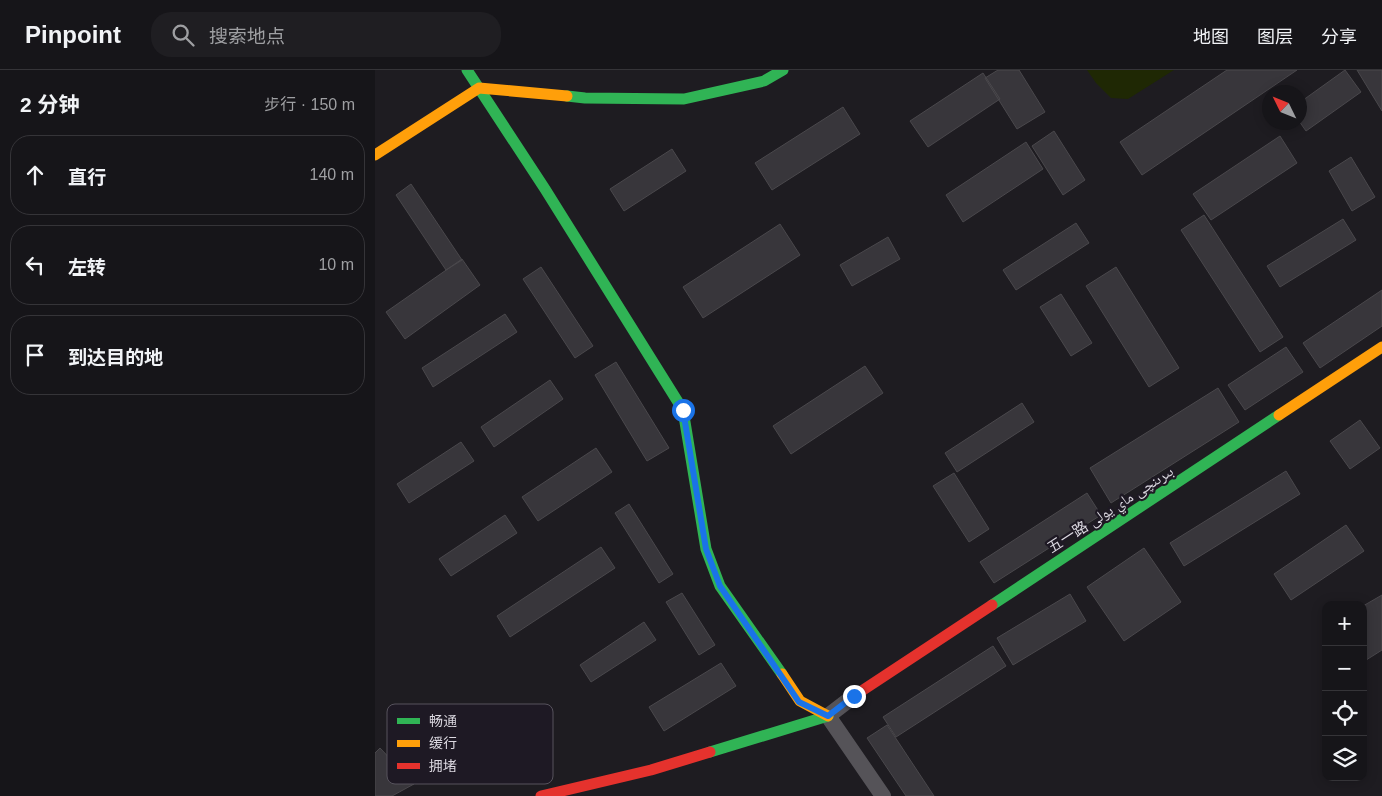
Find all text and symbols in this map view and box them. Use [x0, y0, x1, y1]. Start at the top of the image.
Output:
search box [151, 12, 501, 57]
text: Pinpoint [25, 21, 121, 48]
icon: search [169, 21, 197, 49]
text: 搜索地点 [209, 26, 285, 47]
text: 地图 [1193, 27, 1229, 47]
text: 图层 [1257, 27, 1293, 47]
text: 分享 [1321, 27, 1357, 47]
north arrow [1262, 85, 1307, 130]
text: 2 分钟 [20, 93, 80, 116]
text: 步行 · 150 m [264, 96, 355, 113]
icon: ahead [21, 161, 49, 189]
text: 140 m [310, 166, 354, 183]
text: 直行 [68, 167, 106, 188]
icon: left [21, 251, 49, 279]
text: 10 m [318, 256, 354, 273]
text: 左转 [68, 257, 106, 278]
icon: arrive [21, 341, 49, 369]
text: 到达目的地 [68, 347, 163, 368]
route start [672, 399, 695, 422]
street label: 五一路 بىرىنچى ماي يولى [1044, 462, 1178, 559]
map controls [1322, 601, 1367, 781]
button: + [1322, 601, 1367, 646]
button: − [1322, 646, 1367, 691]
route end [843, 685, 866, 708]
button: locate [1322, 691, 1367, 736]
legend [387, 704, 553, 784]
text: 畅通 [429, 713, 457, 729]
text: 缓行 [429, 735, 457, 751]
button: layers [1322, 736, 1367, 781]
text: 拥堵 [429, 758, 457, 774]

